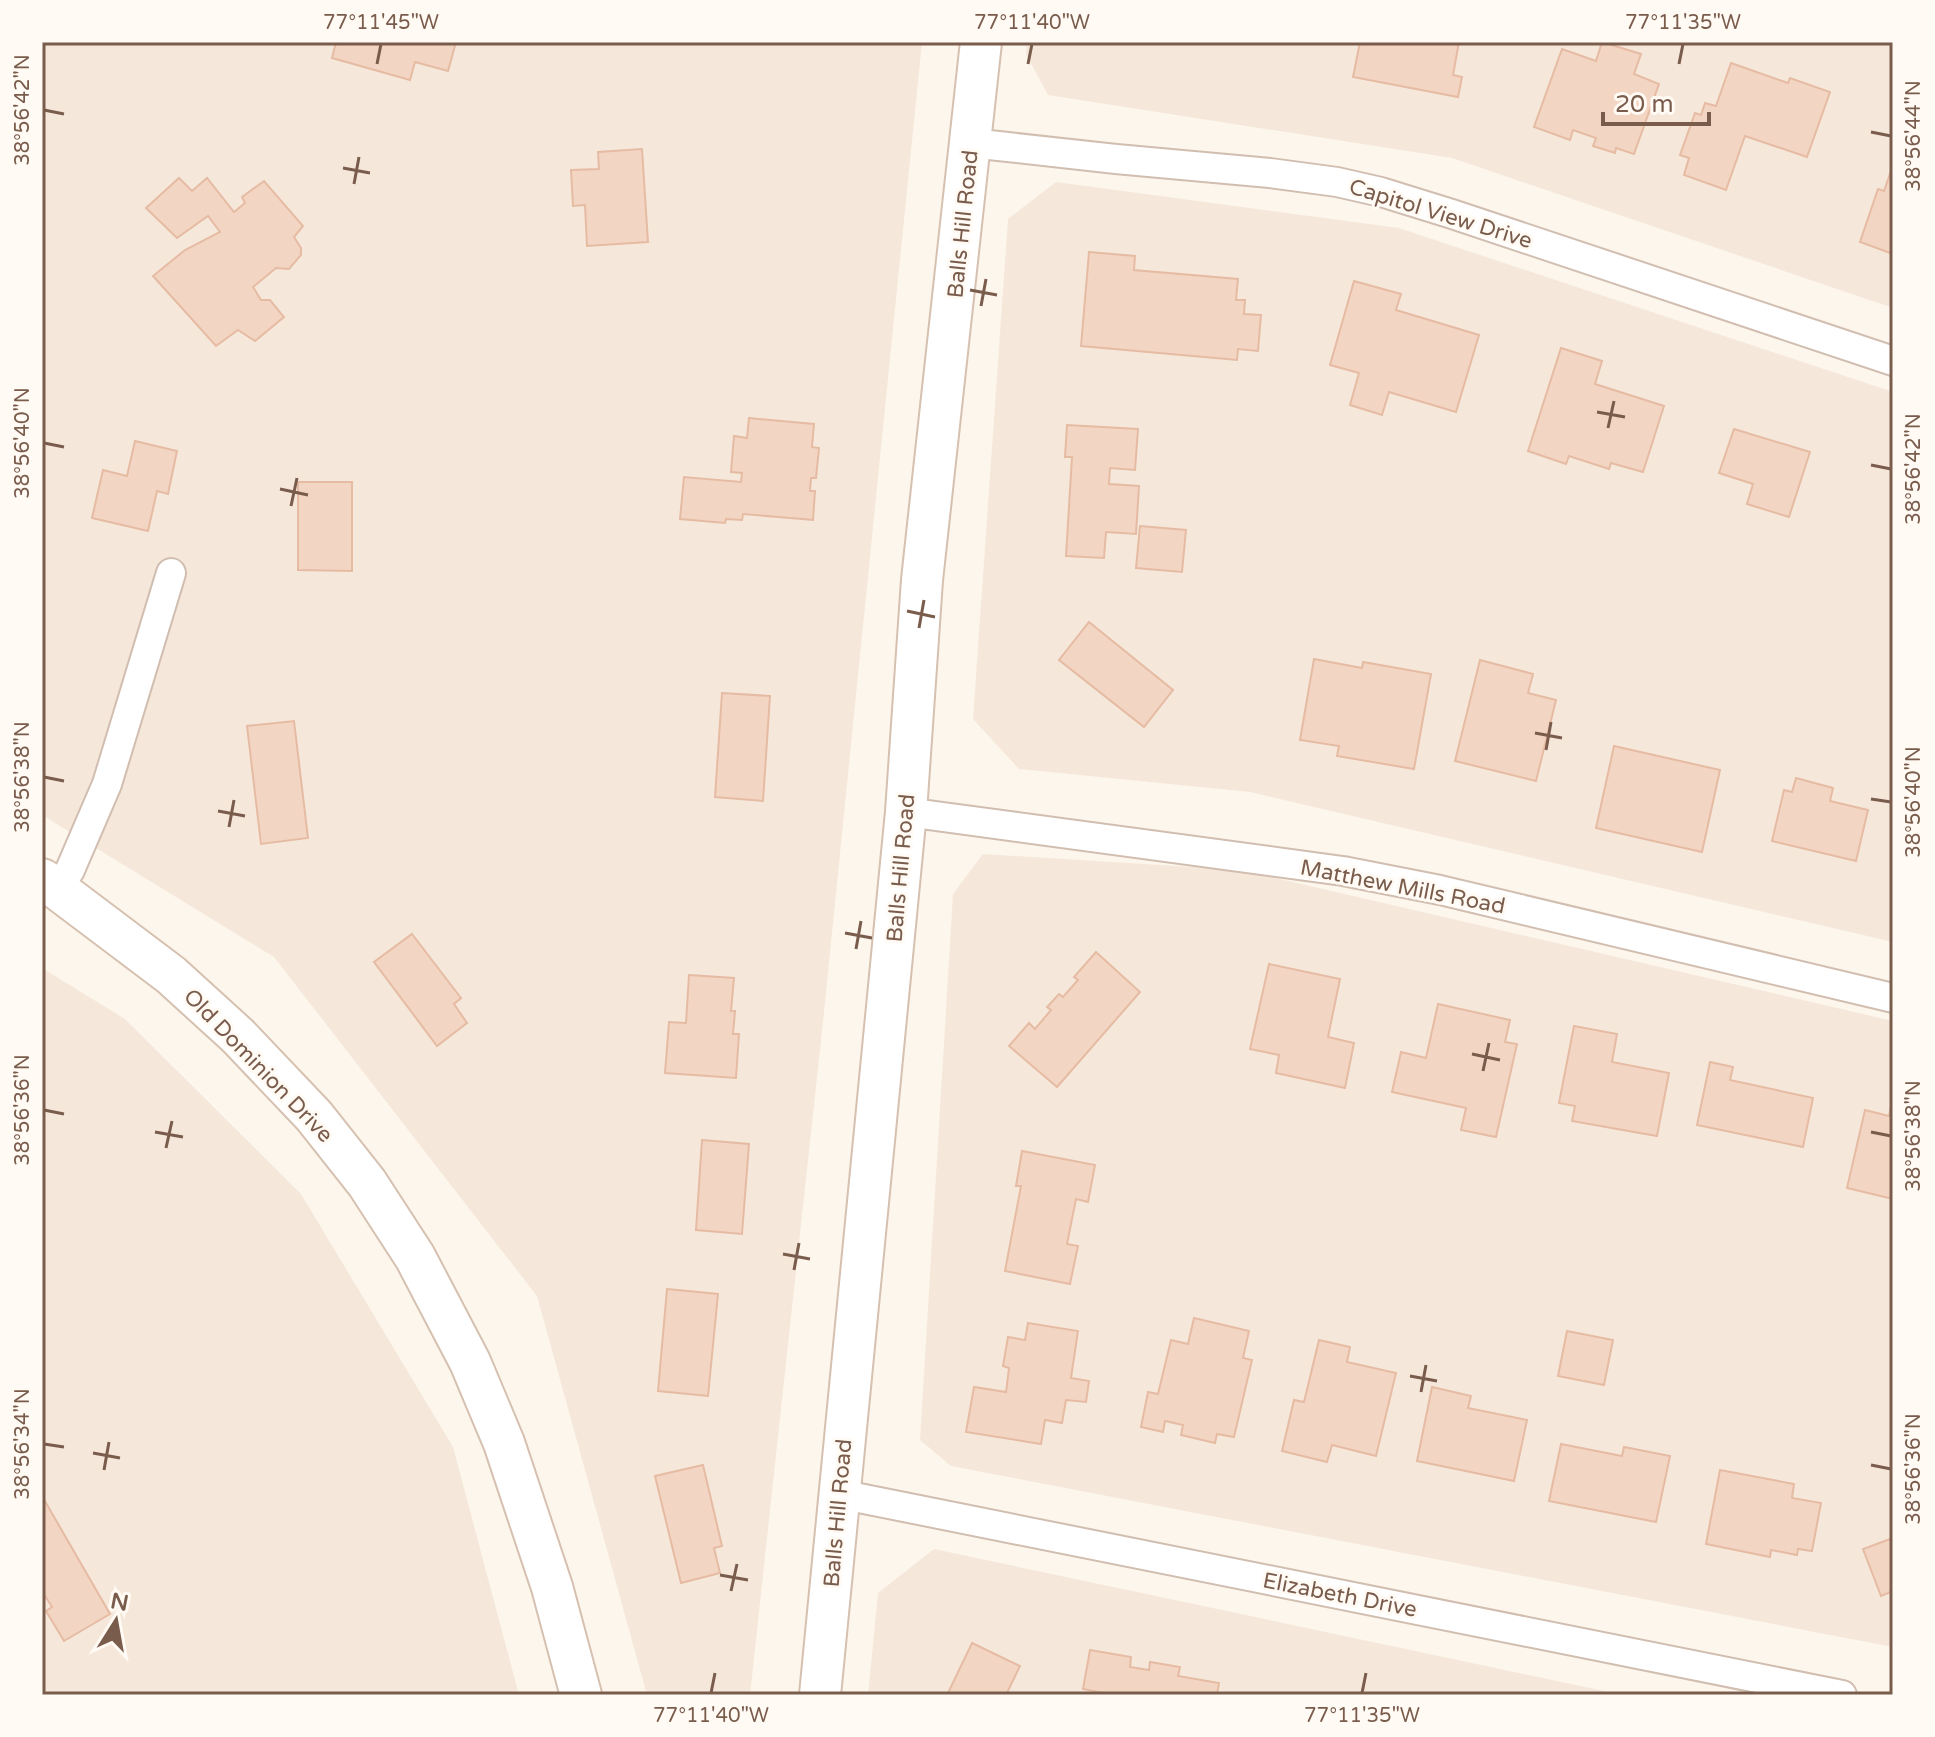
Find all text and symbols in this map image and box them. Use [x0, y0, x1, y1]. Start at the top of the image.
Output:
text: 77°11'45"W [323, 11, 439, 35]
text: 77°11'40"W [974, 11, 1090, 35]
text: 77°11'35"W [1625, 11, 1741, 35]
text: 38°56'42"N [11, 54, 35, 166]
scale bar [1603, 76, 1709, 126]
text: 38°56'44"N [1902, 80, 1926, 192]
text: 20 m [1615, 90, 1673, 119]
street label: Balls Hill Road [942, 149, 984, 299]
street label: Capitol View Drive [1346, 174, 1535, 254]
text: 38°56'40"N [11, 387, 35, 499]
text: 38°56'42"N [1902, 413, 1926, 525]
text: 38°56'38"N [11, 721, 35, 833]
text: 38°56'40"N [1902, 746, 1926, 858]
street label: Balls Hill Road [882, 793, 920, 943]
street label: Matthew Mills Road [1298, 854, 1507, 920]
street label: Old Dominion Drive [178, 983, 338, 1148]
text: 38°56'36"N [11, 1054, 35, 1166]
text: 38°56'38"N [1902, 1080, 1926, 1192]
text: 38°56'34"N [11, 1388, 35, 1500]
text: 38°56'36"N [1902, 1413, 1926, 1525]
street label: Balls Hill Road [819, 1438, 857, 1588]
street label: Elizabeth Drive [1261, 1567, 1419, 1623]
north arrow [76, 1581, 156, 1661]
text: N [108, 1588, 131, 1617]
text: 77°11'40"W [653, 1704, 769, 1728]
text: 77°11'35"W [1304, 1704, 1420, 1728]

